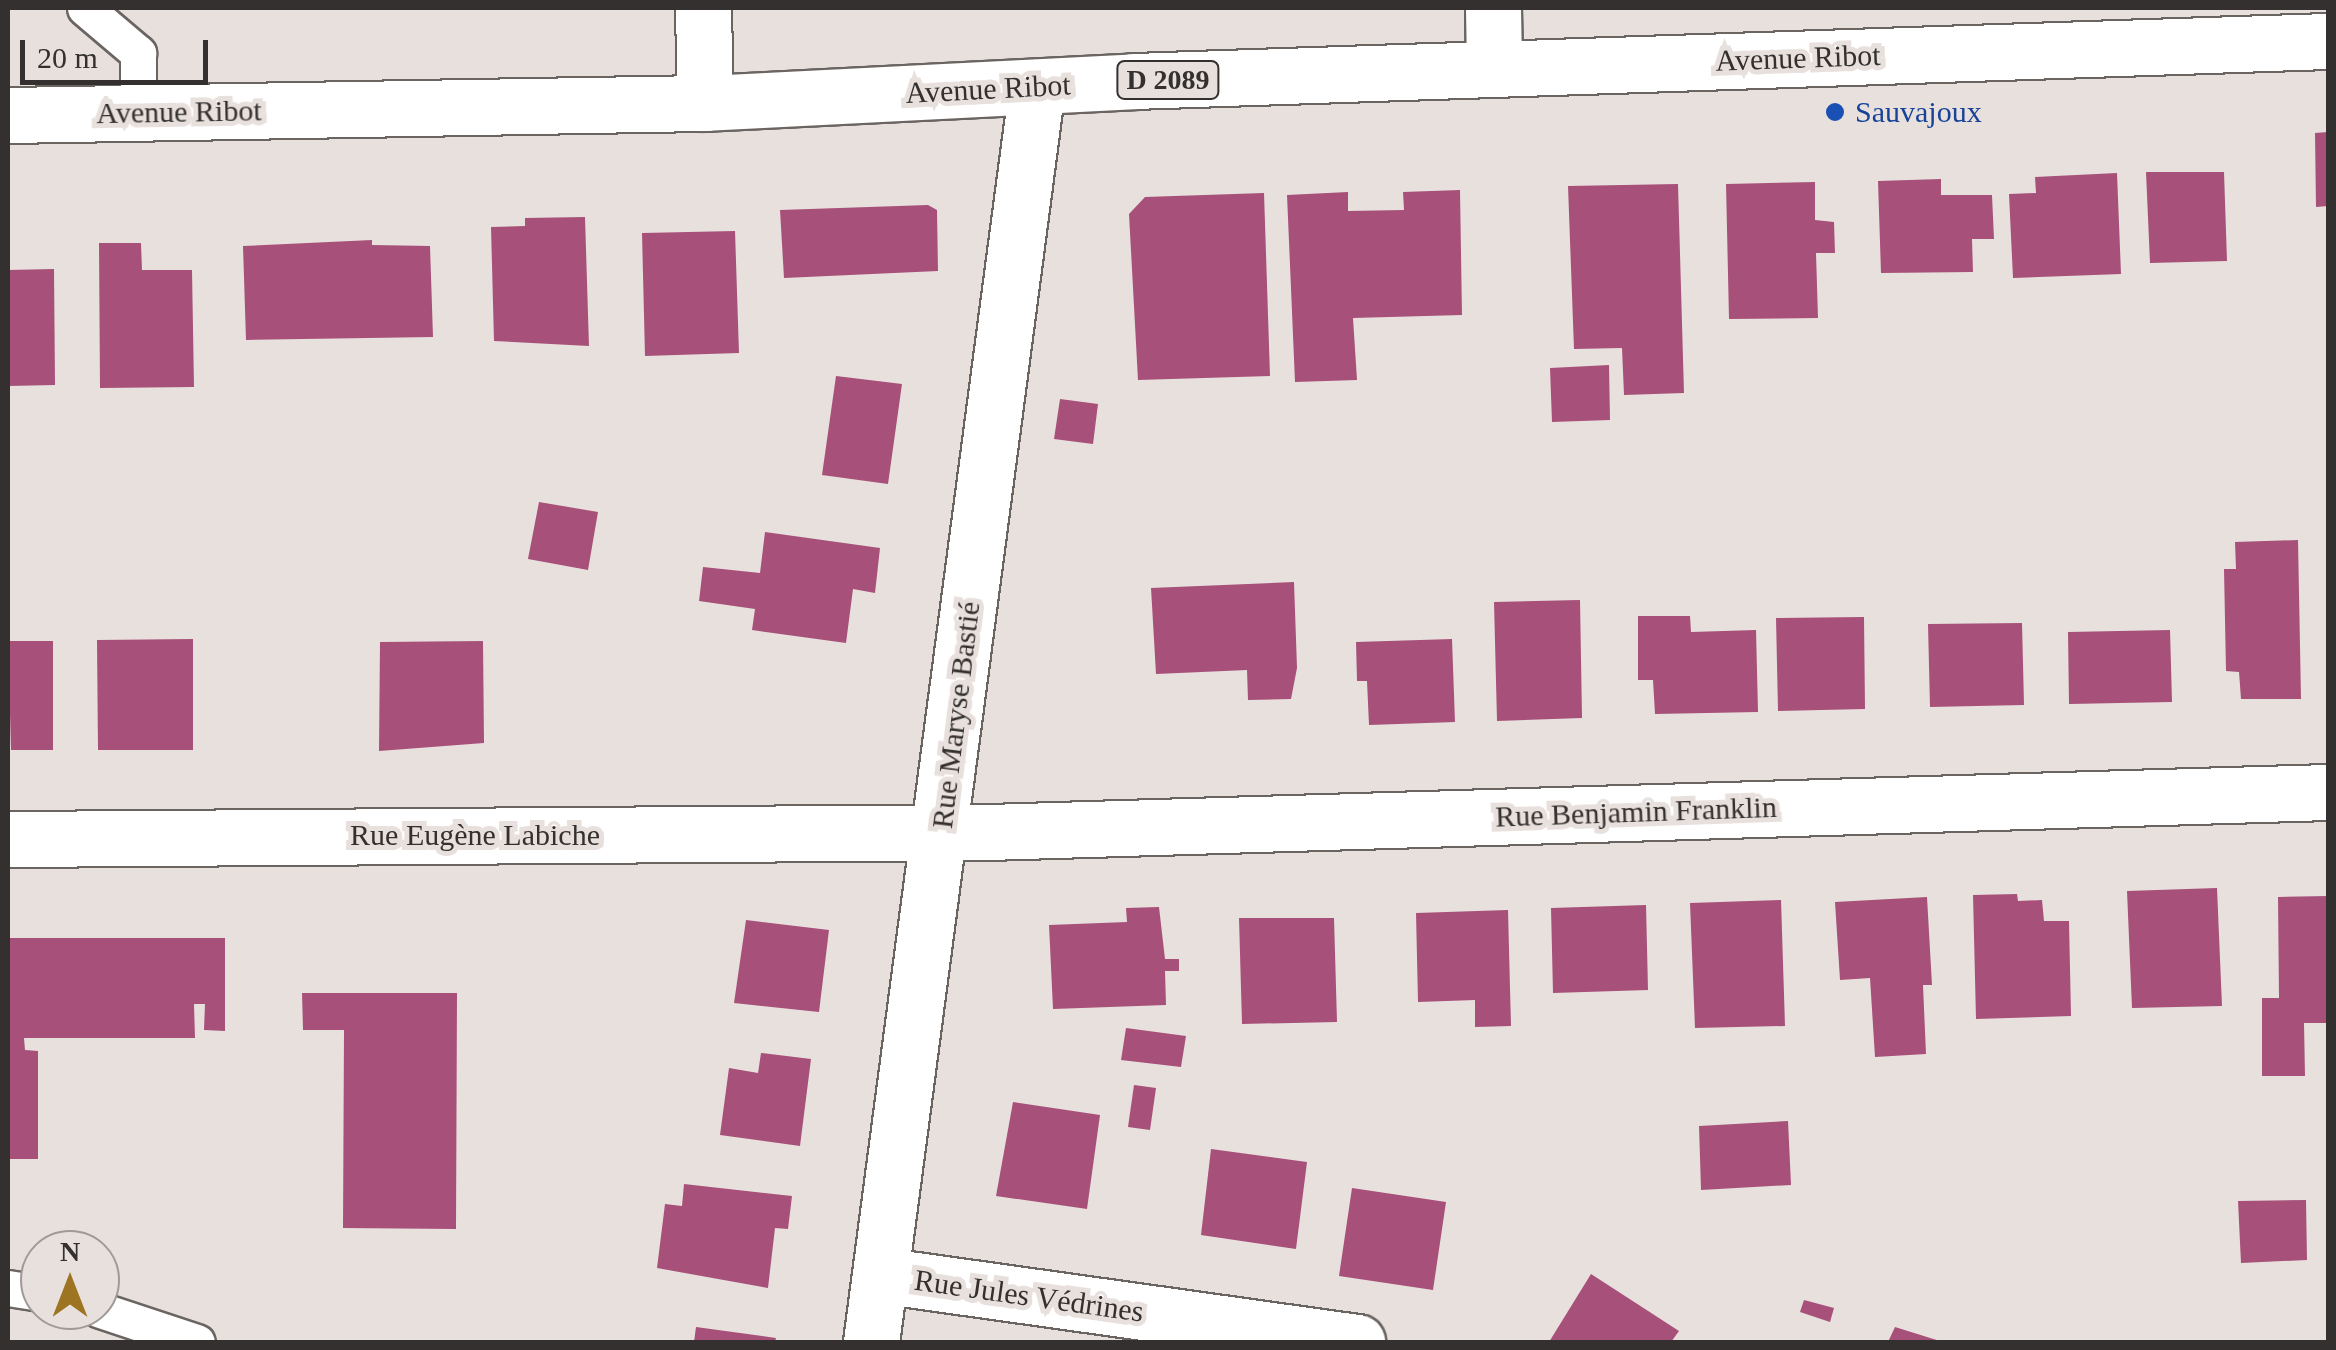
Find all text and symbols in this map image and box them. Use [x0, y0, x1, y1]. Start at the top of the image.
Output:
scale bar [25, 20, 212, 82]
street label: Avenue Ribot [1715, 37, 1881, 79]
text: 20 m [37, 41, 98, 74]
road number: D 2089 [1116, 57, 1220, 103]
street label: Avenue Ribot [905, 67, 1071, 111]
street label: Avenue Ribot [96, 93, 262, 131]
place label: Sauvajoux [1855, 94, 1982, 130]
marker: Sauvajoux [1824, 101, 1846, 123]
street label: Rue Maryse Bastié [924, 600, 988, 830]
street label: Rue Benjamin Franklin [1495, 789, 1777, 835]
street label: Rue Eugène Labiche [350, 817, 600, 853]
north arrow [20, 1230, 120, 1330]
text: N [60, 1236, 80, 1267]
street label: Rue Jules Védrines [912, 1262, 1146, 1330]

